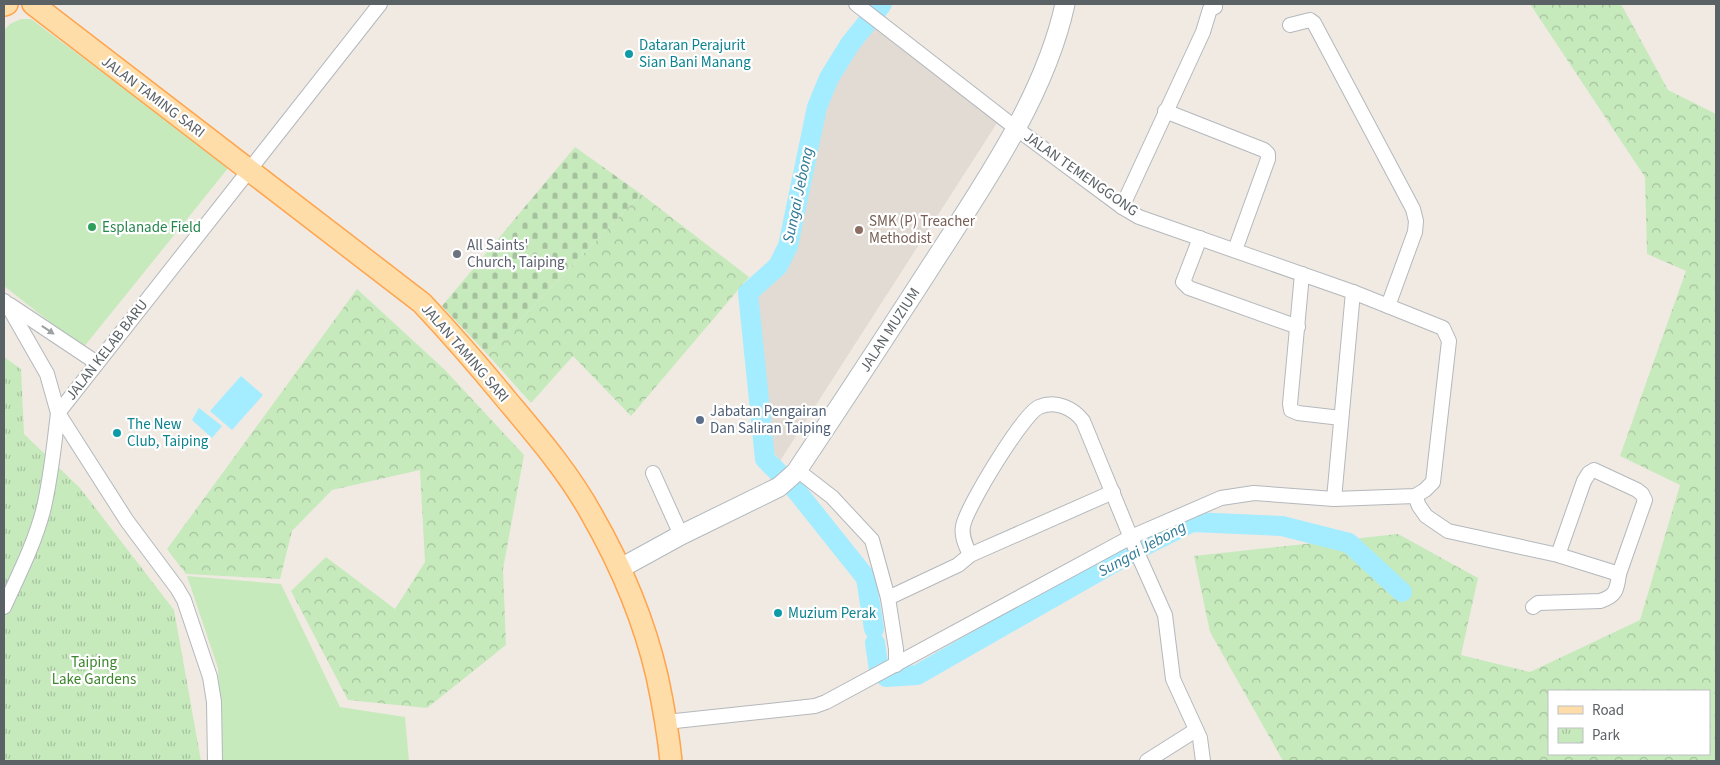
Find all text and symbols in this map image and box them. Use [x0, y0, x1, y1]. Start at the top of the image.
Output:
place label: Dataran Perajurit Sian Bani Manang [639, 35, 751, 73]
marker: Dataran Perajurit Sian Bani Manang [623, 48, 635, 60]
street label: JALAN TAMING SARI [97, 51, 209, 143]
street label: JALAN TEMENGGONG [1020, 127, 1142, 221]
water label: Sungai Jebong [777, 145, 819, 245]
place label: SMK (P) Treacher Methodist [869, 211, 976, 249]
place label: Esplanade Field [102, 217, 201, 238]
marker: Esplanade Field [86, 221, 98, 233]
marker: SMK (P) Treacher Methodist [853, 224, 865, 236]
place label: All Saints' Church, Taiping [467, 235, 565, 273]
marker: All Saints' Church, Taiping [451, 248, 463, 260]
street label: JALAN MUZIUM [855, 284, 925, 376]
street label: JALAN KELAB BARU [61, 295, 153, 405]
street label: JALAN TAMING SARI [416, 299, 514, 407]
one-way arrow [41, 326, 55, 335]
place label: Jabatan Pengairan Dan Saliran Taiping [710, 401, 831, 439]
place label: The New Club, Taiping [127, 414, 209, 452]
marker: Jabatan Pengairan Dan Saliran Taiping [694, 414, 706, 426]
marker: The New Club, Taiping [111, 427, 123, 439]
water label: Sungai Jebong [1094, 516, 1190, 582]
place label: Muzium Perak [788, 603, 877, 624]
marker: Muzium Perak [772, 607, 784, 619]
park label: Taiping Lake Gardens [52, 652, 136, 690]
legend [1548, 690, 1710, 755]
text: Road [1592, 700, 1624, 721]
text: Park [1592, 725, 1621, 746]

